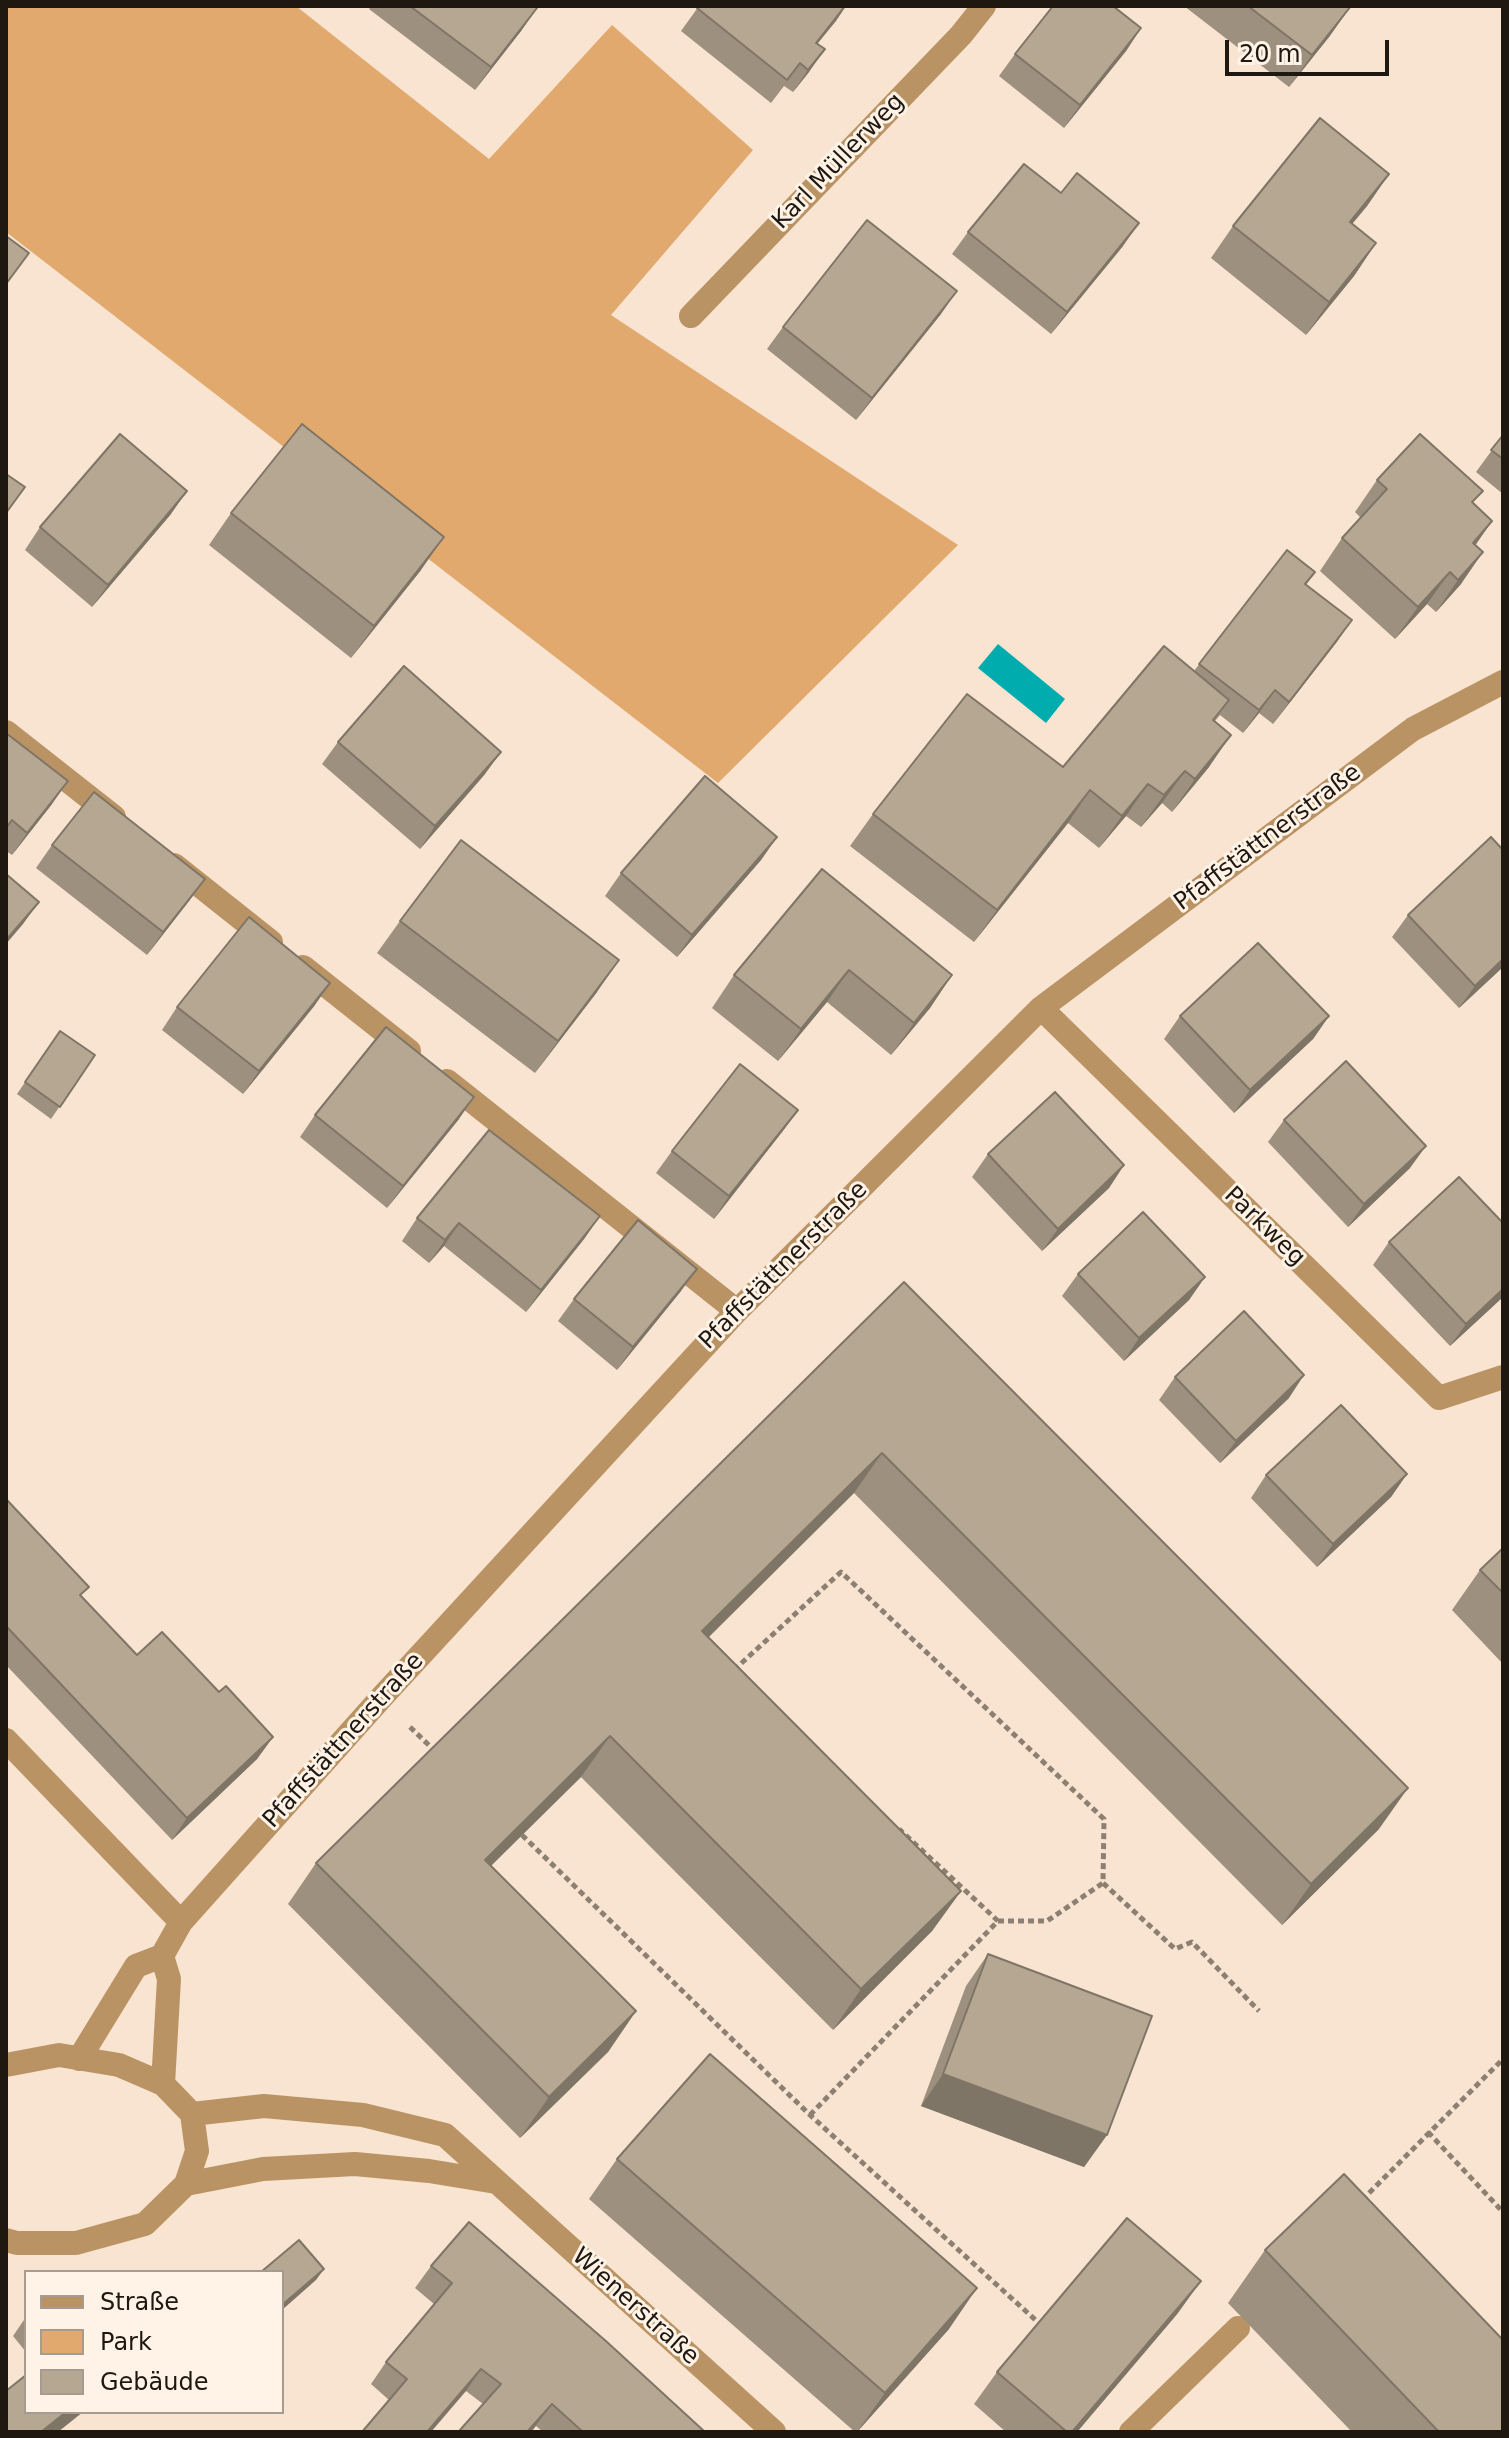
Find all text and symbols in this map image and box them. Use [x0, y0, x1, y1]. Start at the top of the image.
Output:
scale bar [1229, 24, 1393, 74]
text: 20 m [1239, 40, 1301, 68]
street label: Karl Müllerweg [767, 88, 911, 236]
street label: Pfaffstättnerstraße [1169, 759, 1367, 917]
street label: Pfaffstättnerstraße [694, 1176, 874, 1356]
street label: Parkweg [1217, 1181, 1311, 1273]
street label: Pfaffstättnerstraße [258, 1647, 430, 1835]
street label: Wienerstraße [566, 2242, 704, 2372]
legend [24, 2270, 284, 2414]
text: Straße [100, 2288, 179, 2316]
text: Park [100, 2328, 152, 2356]
text: Gebäude [100, 2368, 209, 2396]

